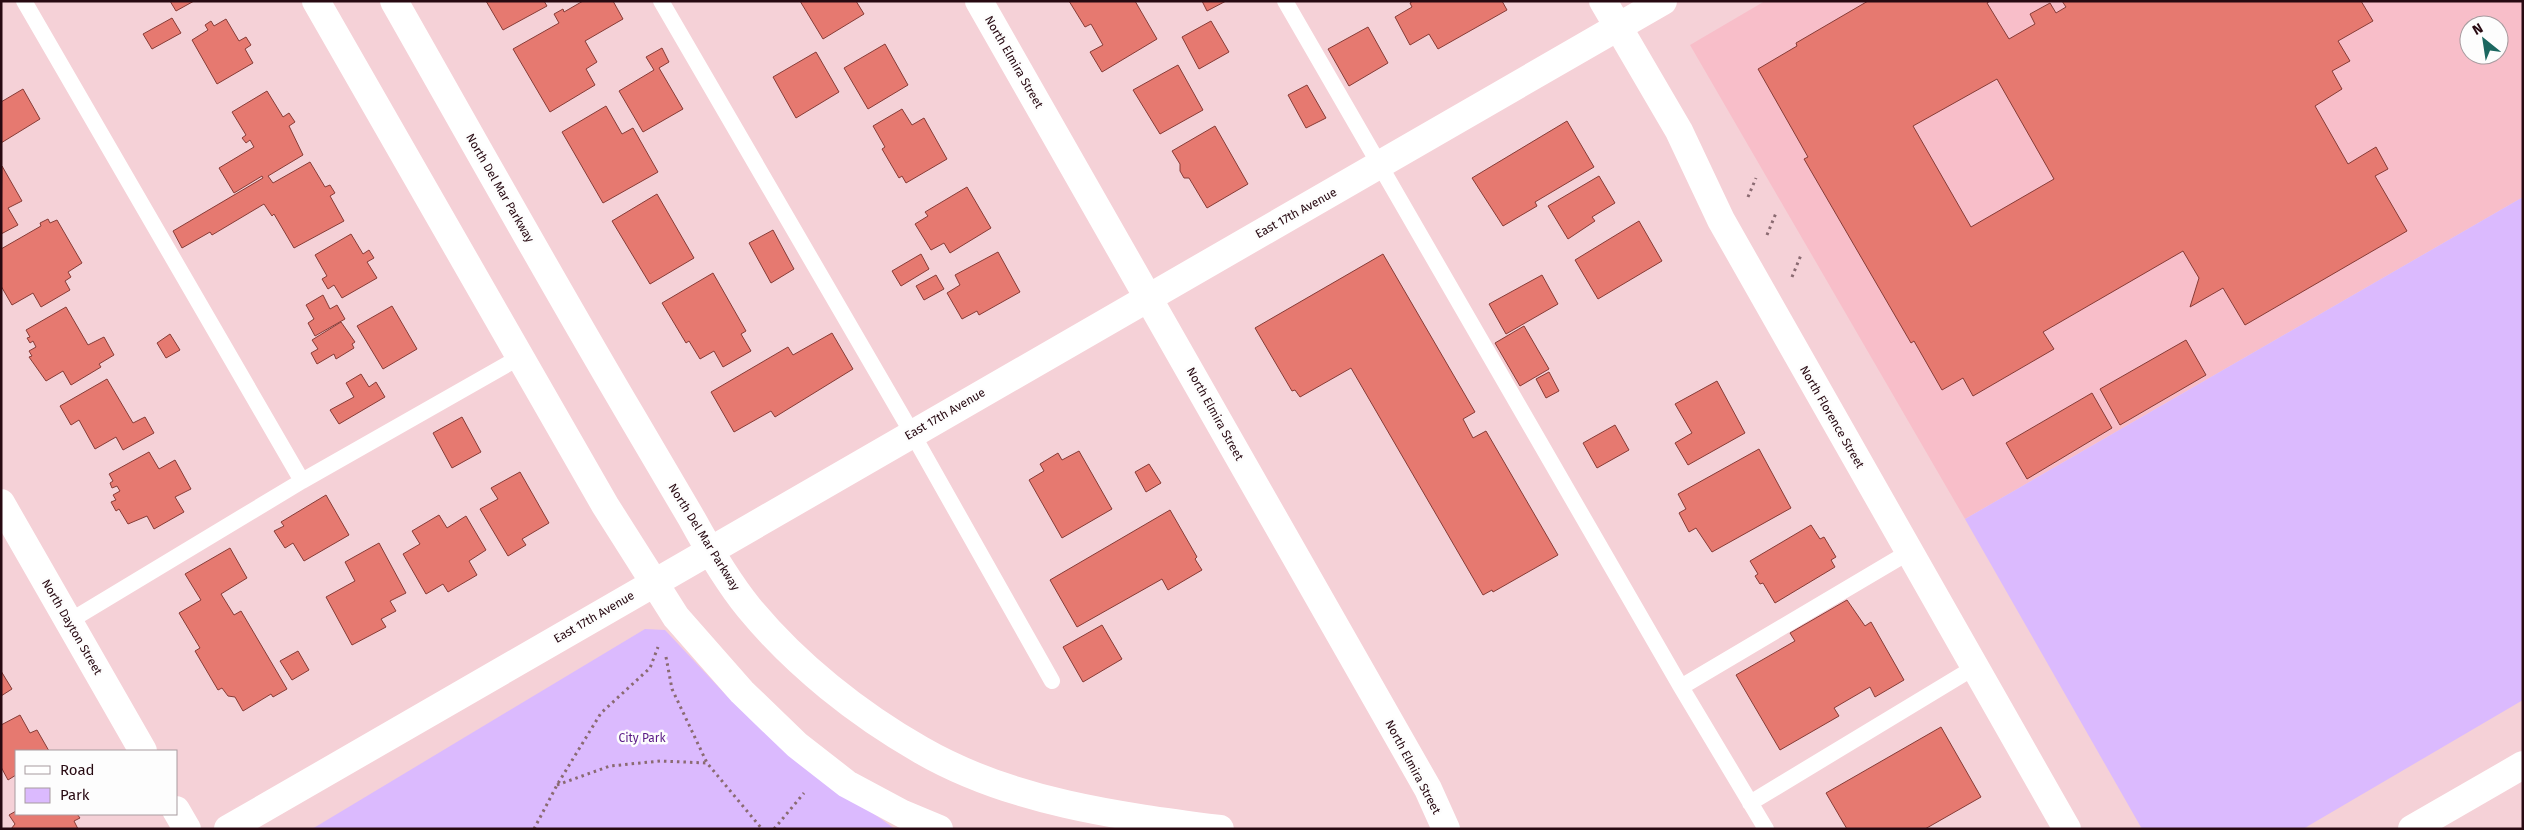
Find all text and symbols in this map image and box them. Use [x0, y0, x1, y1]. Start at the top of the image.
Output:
street label: North Elmira Street [982, 13, 1046, 111]
north arrow [2459, 15, 2509, 65]
text: N [2469, 19, 2486, 39]
street label: North Del Mar Parkway [463, 131, 537, 245]
street label: East 17th Avenue [1253, 185, 1339, 241]
street label: North Florence Street [1797, 363, 1867, 471]
street label: North Elmira Street [1184, 365, 1247, 464]
street label: East 17th Avenue [902, 385, 988, 443]
street label: North Del Mar Parkway [665, 481, 743, 593]
street label: North Dayton Street [39, 577, 105, 678]
street label: East 17th Avenue [551, 588, 637, 646]
street label: North Elmira Street [1382, 718, 1444, 817]
park label: City Park [618, 731, 666, 745]
legend [15, 750, 178, 815]
text: Road [60, 761, 95, 779]
text: Park [60, 786, 90, 804]

